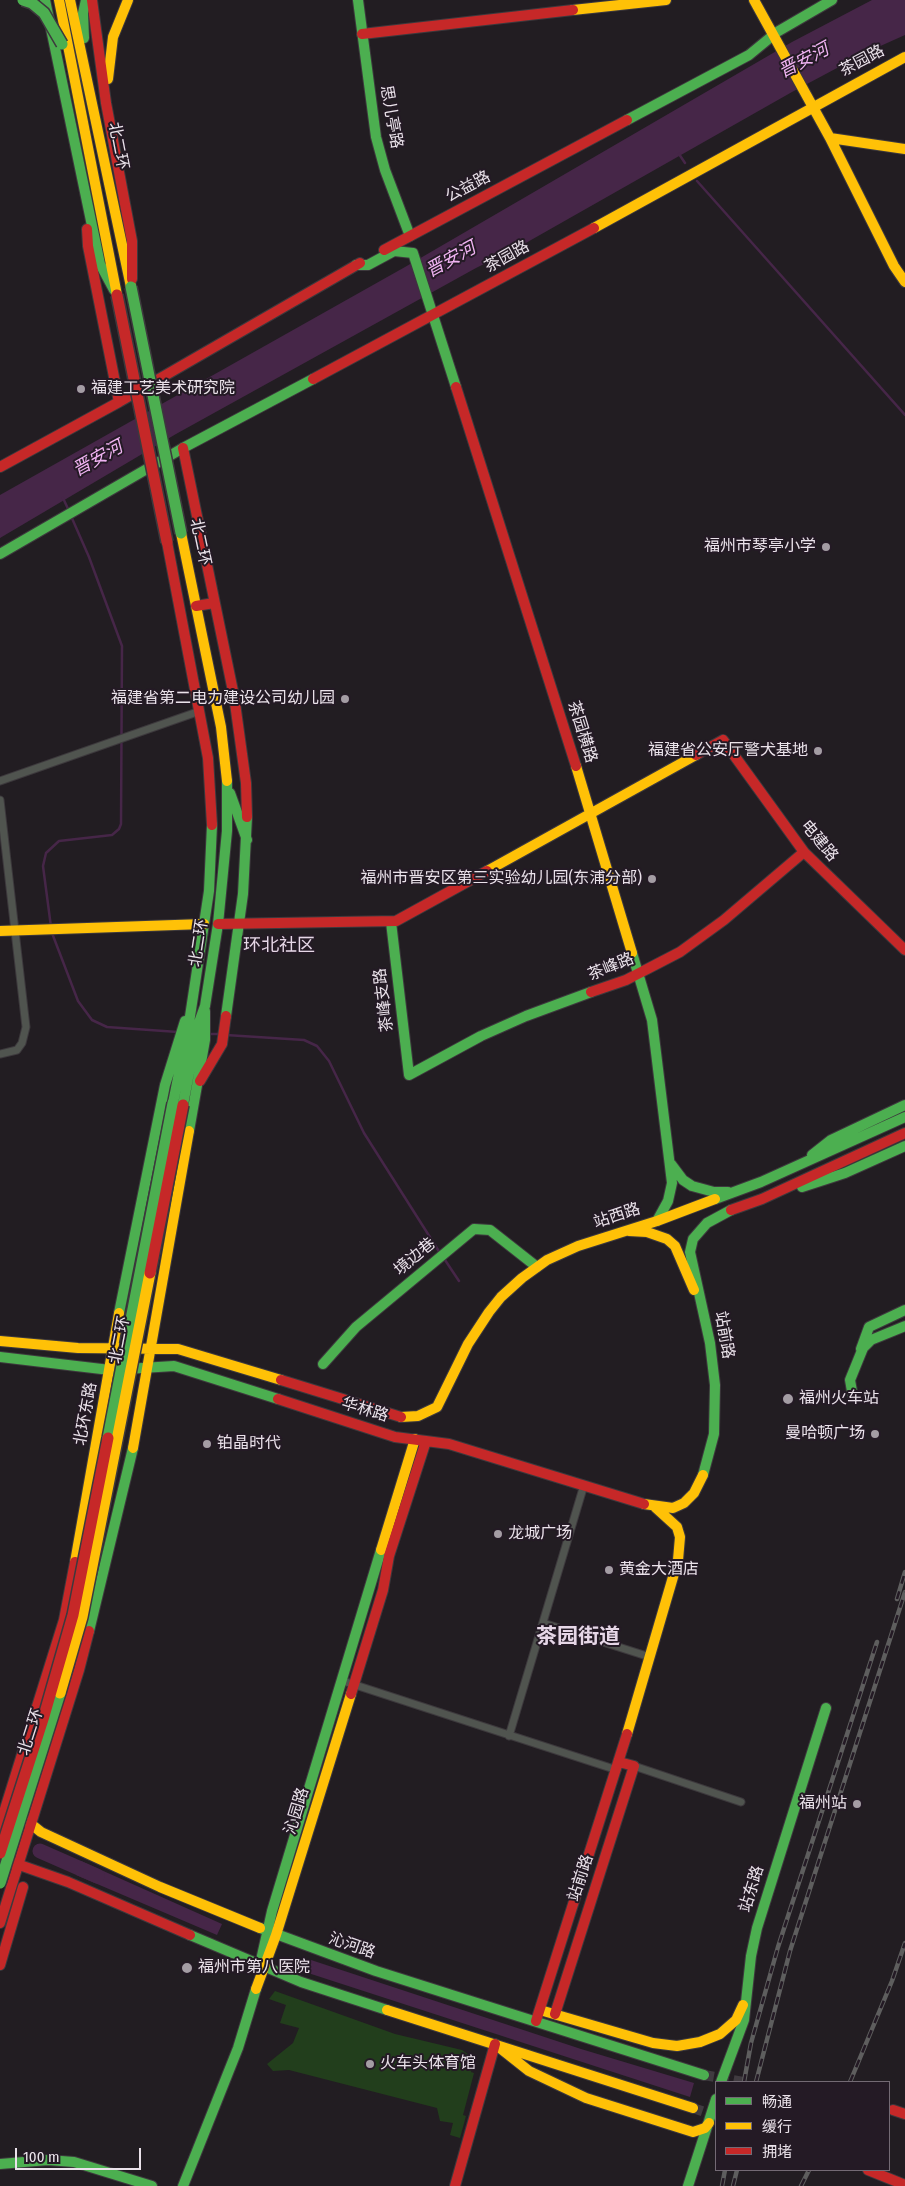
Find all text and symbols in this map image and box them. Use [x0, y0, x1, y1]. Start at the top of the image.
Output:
water label: 晋安河 [775, 39, 833, 83]
street label: 茶园路 [836, 41, 888, 81]
street label: 思儿亭路 [376, 84, 406, 150]
street label: 北二环 [104, 121, 132, 171]
street label: 公益路 [442, 167, 494, 207]
water label: 晋安河 [422, 237, 480, 283]
street label: 茶园路 [481, 237, 533, 277]
place label: 福建工艺美术研究院 [91, 379, 235, 399]
marker: 福建工艺美术研究院 [75, 383, 87, 395]
water label: 晋安河 [69, 436, 127, 482]
street label: 北二环 [186, 517, 214, 567]
place label: 福州市琴亭小学 [704, 537, 816, 557]
marker: 福州市琴亭小学 [820, 541, 832, 553]
place label: 福建省第二电力建设公司幼儿园 [111, 689, 335, 709]
marker: 福建省第二电力建设公司幼儿园 [339, 693, 351, 705]
street label: 茶园横路 [563, 699, 601, 765]
place label: 福建省公安厅警犬基地 [648, 741, 808, 761]
marker: 福建省公安厅警犬基地 [812, 745, 824, 757]
street label: 电建路 [796, 816, 842, 866]
place label: 福州市晋安区第三实验幼儿园(东浦分部) [361, 869, 642, 889]
marker: 福州市晋安区第三实验幼儿园(东浦分部) [646, 873, 658, 885]
street label: 北二环 [186, 918, 212, 968]
district label: 环北社区 [243, 935, 315, 957]
street label: 茶峰路 [585, 949, 637, 985]
street label: 茶峰支路 [371, 967, 397, 1033]
street label: 站西路 [591, 1199, 643, 1233]
street label: 境边巷 [390, 1234, 440, 1280]
street label: 站前路 [710, 1310, 738, 1360]
street label: 北二环 [106, 1315, 134, 1365]
street label: 北环东路 [71, 1381, 101, 1447]
place label: 福州火车站 [799, 1389, 879, 1409]
marker: 福州火车站 [781, 1392, 795, 1406]
street label: 华林路 [339, 1394, 391, 1426]
place label: 曼哈顿广场 [785, 1424, 865, 1444]
marker: 曼哈顿广场 [869, 1428, 881, 1440]
place label: 铂晶时代 [217, 1434, 281, 1454]
marker: 铂晶时代 [201, 1438, 213, 1450]
place label: 龙城广场 [508, 1524, 572, 1544]
marker: 龙城广场 [492, 1528, 504, 1540]
place label: 黄金大酒店 [619, 1560, 699, 1580]
marker: 黄金大酒店 [603, 1564, 615, 1576]
district label: 茶园街道 [536, 1624, 620, 1650]
street label: 北二环 [14, 1706, 48, 1758]
street label: 沁园路 [281, 1785, 313, 1837]
place label: 福州站 [799, 1794, 847, 1814]
marker: 福州站 [851, 1798, 863, 1810]
street label: 站前路 [564, 1852, 598, 1904]
street label: 站东路 [736, 1863, 768, 1915]
street label: 沁河路 [326, 1929, 378, 1963]
place label: 福州市第八医院 [198, 1958, 310, 1978]
marker: 福州市第八医院 [180, 1961, 194, 1975]
place label: 火车头体育馆 [380, 2054, 476, 2074]
marker: 火车头体育馆 [364, 2058, 376, 2070]
legend [715, 2081, 890, 2171]
text: 畅通 [762, 2093, 792, 2111]
text: 缓行 [762, 2118, 792, 2136]
scale bar [18, 2138, 144, 2170]
text: 拥堵 [762, 2143, 792, 2161]
text: 100 m [23, 2148, 60, 2166]

